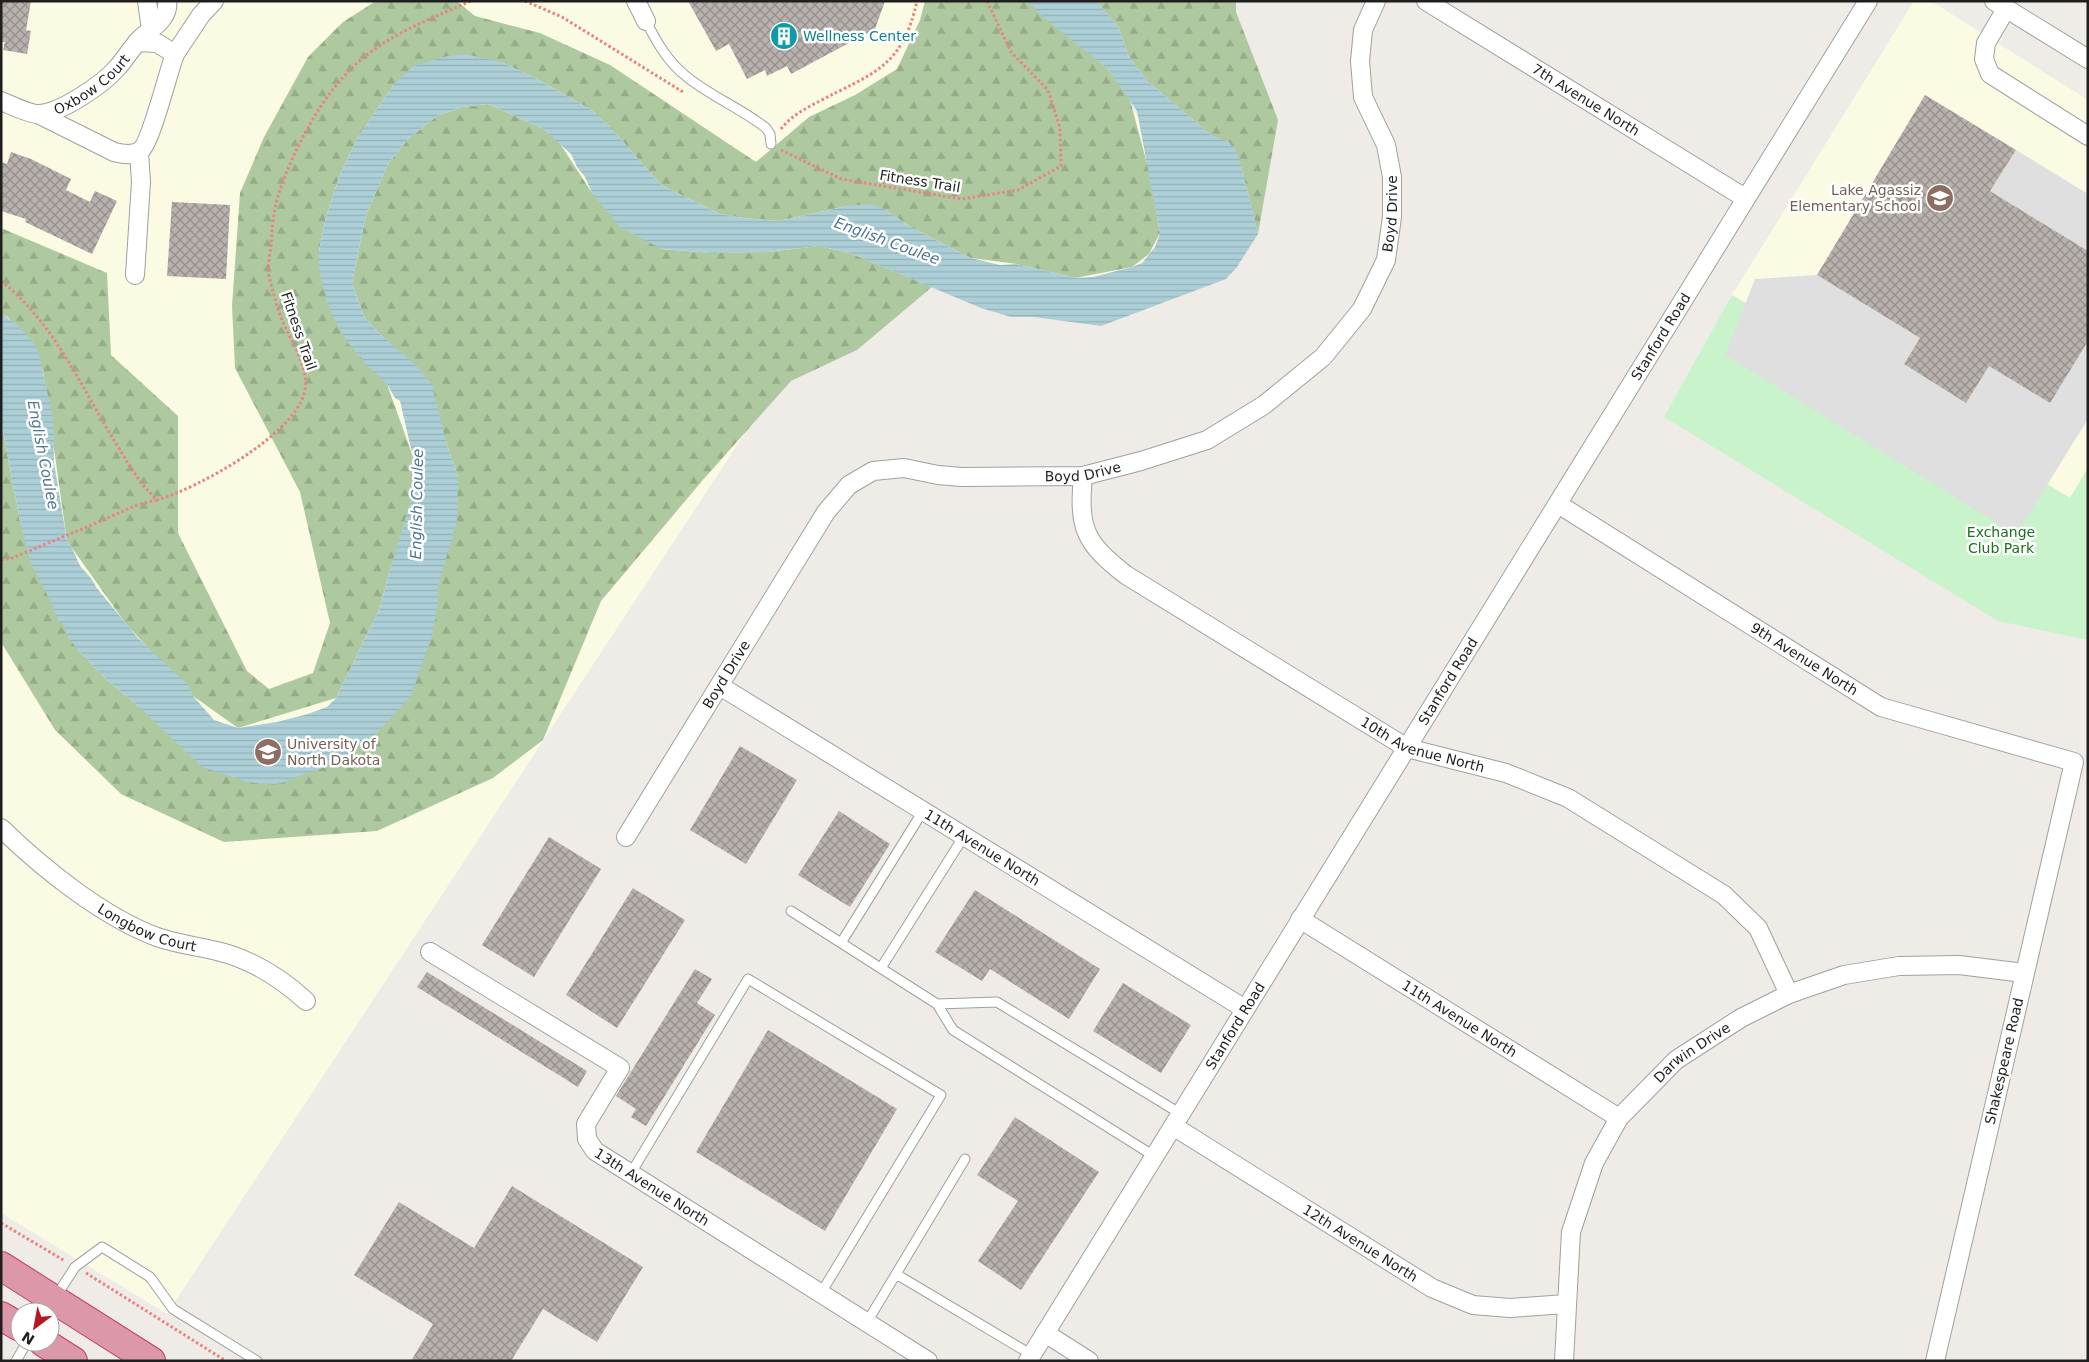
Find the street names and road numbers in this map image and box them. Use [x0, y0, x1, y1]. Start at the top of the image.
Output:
street label: Oxbow Court [51, 51, 133, 118]
street label: 7th Avenue North [1529, 61, 1643, 139]
street label: Fitness Trail [878, 167, 962, 195]
street label: Boyd Drive [1379, 175, 1400, 253]
street label: Fitness Trail [278, 290, 320, 372]
street label: Stanford Road [1628, 290, 1694, 383]
street label: Boyd Drive [1045, 459, 1123, 484]
street label: 9th Avenue North [1748, 619, 1861, 698]
street label: Stanford Road [1415, 635, 1481, 728]
street label: Boyd Drive [699, 637, 753, 711]
street label: 10th Avenue North [1358, 714, 1486, 775]
street label: 11th Avenue North [922, 806, 1043, 889]
street label: Longbow Court [95, 900, 198, 955]
street label: 11th Avenue North [1399, 977, 1520, 1060]
street label: Stanford Road [1202, 979, 1268, 1072]
street label: Shakespeare Road [1982, 996, 2026, 1126]
street label: Darwin Drive [1650, 1019, 1733, 1086]
street label: 13th Avenue North [592, 1145, 712, 1229]
street label: 12th Avenue North [1300, 1201, 1421, 1285]

